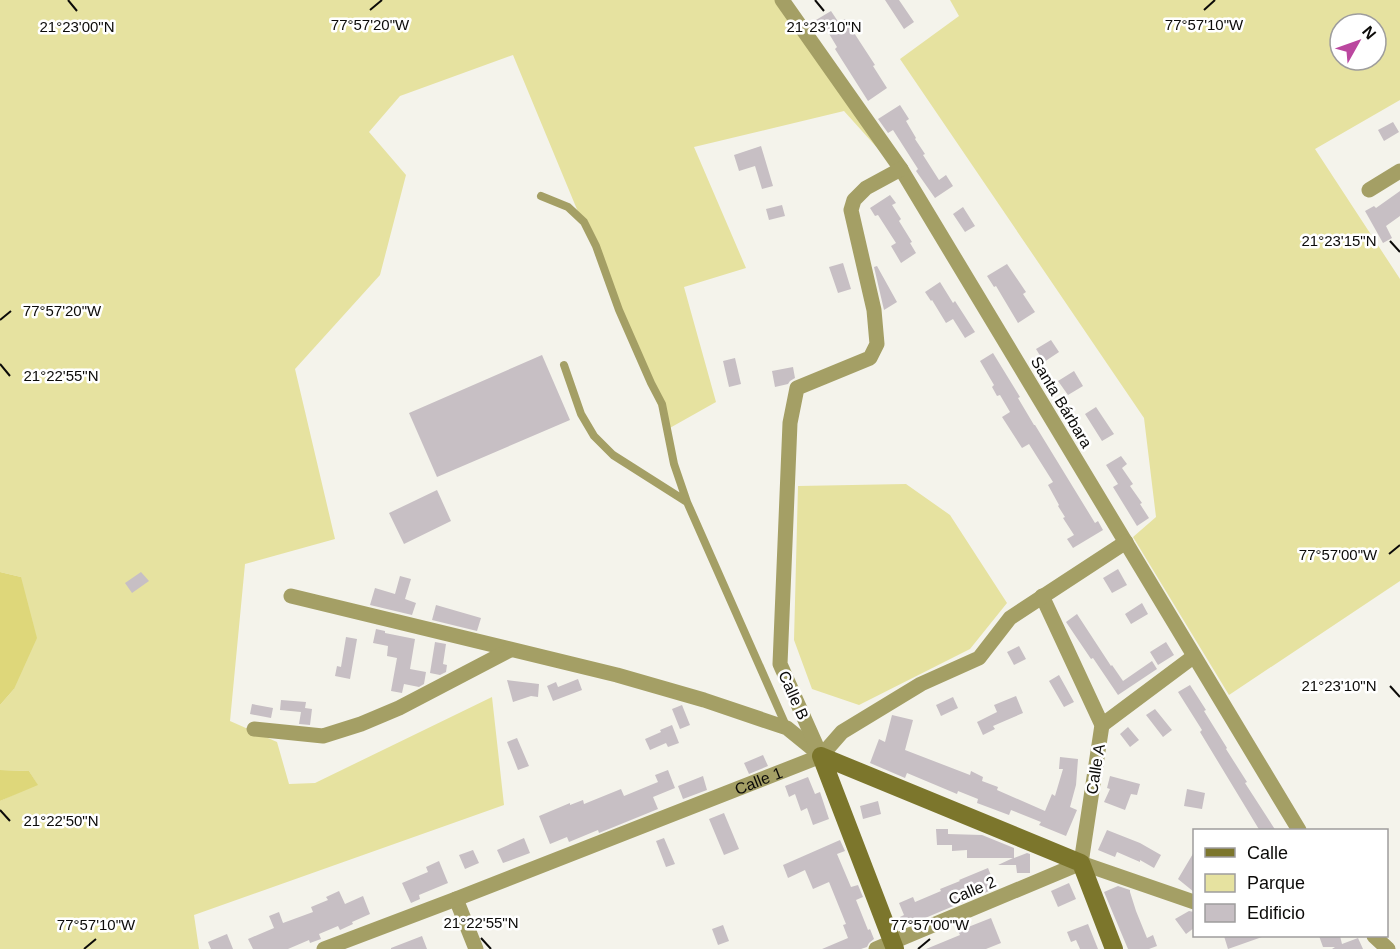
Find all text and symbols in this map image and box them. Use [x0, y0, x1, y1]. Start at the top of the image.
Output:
north arrow [1328, 12, 1388, 72]
text: 77°57'20"W [331, 16, 410, 33]
text: 77°57'10"W [1165, 16, 1244, 33]
text: 21°23'00"N [39, 18, 115, 35]
text: 21°23'10"N [786, 18, 862, 35]
text: N [1359, 23, 1379, 43]
text: 21°23'15"N [1301, 232, 1377, 249]
text: 77°57'20"W [23, 302, 102, 319]
street label: Santa Bárbara [1028, 354, 1095, 451]
text: 21°22'55"N [23, 367, 99, 384]
text: 77°57'00"W [1299, 546, 1378, 563]
street label: Calle B [775, 668, 812, 722]
text: 21°23'10"N [1301, 677, 1377, 694]
street label: Calle A [1083, 742, 1108, 795]
street label: Calle 1 [732, 764, 785, 798]
text: 21°22'50"N [23, 812, 99, 829]
legend [1193, 829, 1388, 937]
text: Calle [1247, 843, 1288, 863]
street label: Calle 2 [946, 873, 999, 908]
text: Parque [1247, 873, 1305, 893]
text: Edificio [1247, 903, 1305, 923]
text: 21°22'55"N [443, 914, 519, 931]
text: 77°57'10"W [57, 916, 136, 933]
text: 77°57'00"W [891, 916, 970, 933]

